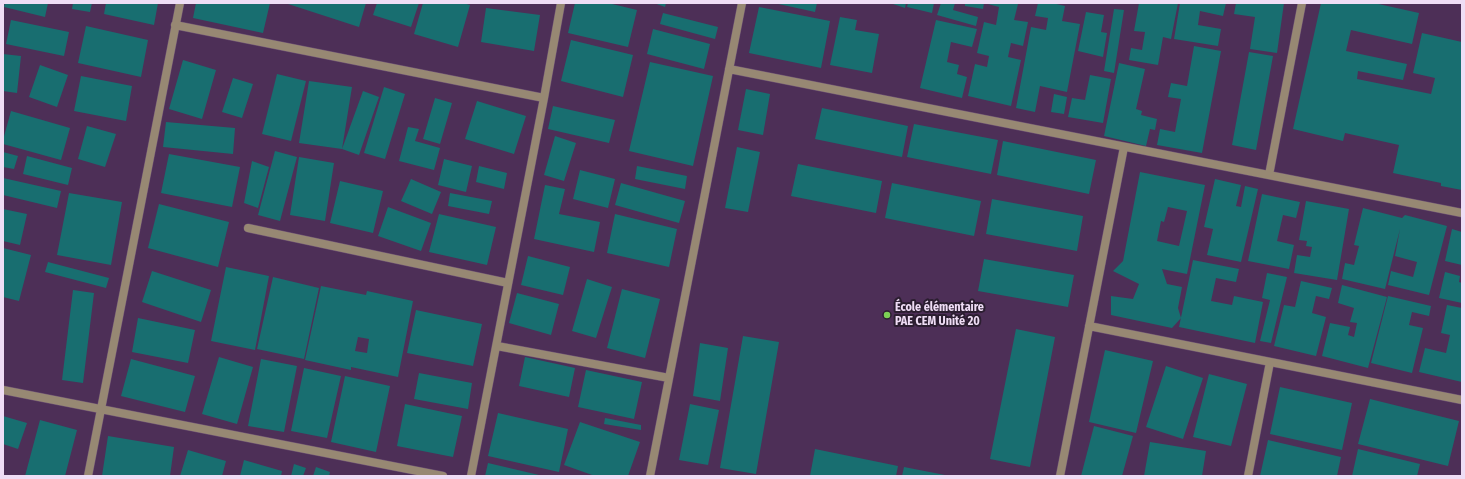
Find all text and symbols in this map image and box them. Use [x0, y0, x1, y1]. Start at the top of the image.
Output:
place label: École élémentaire PAE CEM Unité 20 [895, 301, 984, 329]
marker: École élémentaire PAE CEM Unité 20 [882, 310, 892, 320]

